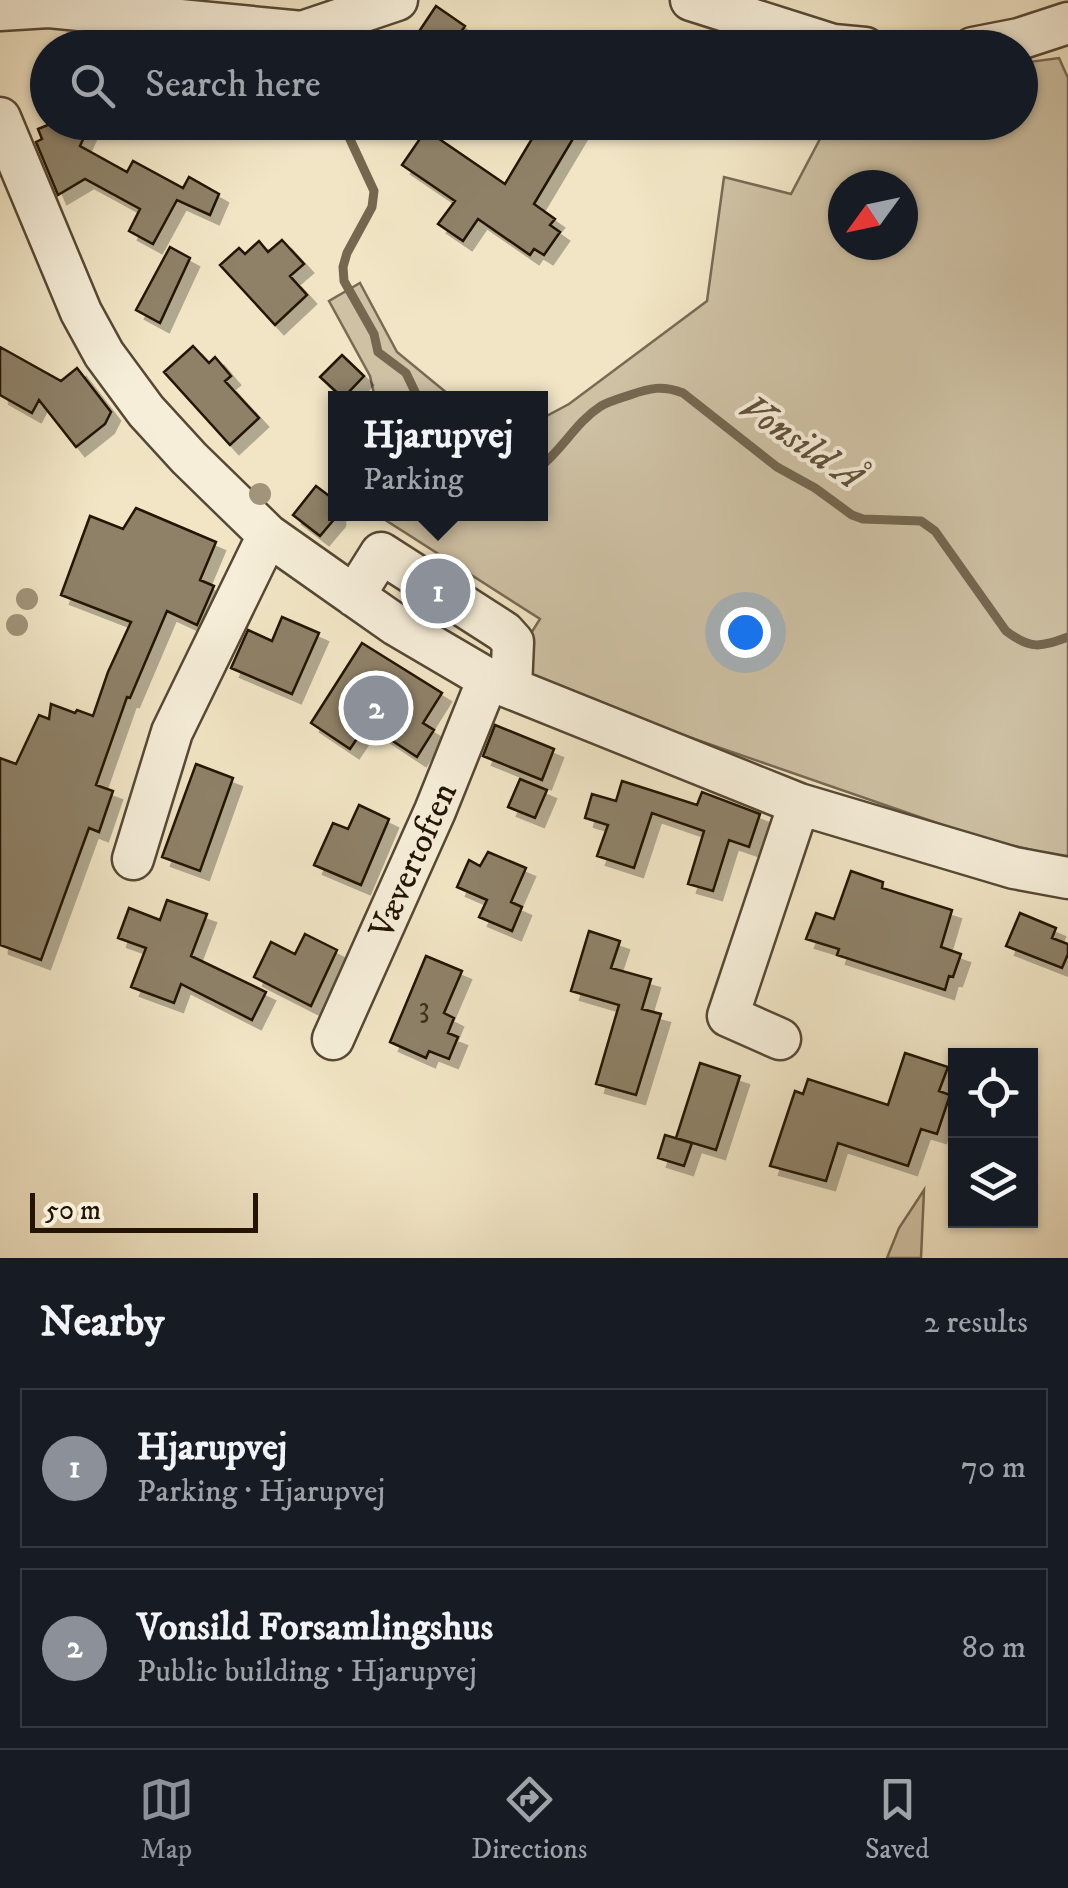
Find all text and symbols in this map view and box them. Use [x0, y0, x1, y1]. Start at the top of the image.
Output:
search box [30, 30, 1038, 140]
icon: search [65, 58, 120, 113]
text: Search here [145, 61, 321, 109]
north arrow [828, 170, 918, 260]
water label: Vonsild Å [730, 384, 874, 503]
popup [328, 391, 548, 521]
text: Hjarupvej [363, 412, 513, 460]
text: Parking [363, 460, 463, 500]
pin: 1 [406, 554, 470, 628]
your location [720, 607, 771, 658]
pin: 2 [344, 670, 408, 746]
street label: Vævertoften [360, 776, 468, 947]
house number: 3 [418, 990, 430, 1027]
map controls [948, 1048, 1038, 1228]
button: locate [948, 1048, 1038, 1138]
button: layers [948, 1138, 1038, 1228]
scale bar [30, 1188, 258, 1232]
text: 50 m [45, 1193, 101, 1228]
text: Nearby [40, 1297, 164, 1349]
text: 2 results [924, 1303, 1028, 1343]
text: Hjarupvej [137, 1424, 287, 1472]
text: 1 [69, 1448, 80, 1488]
text: 70 m [961, 1448, 1026, 1488]
text: Parking · Hjarupvej [137, 1472, 385, 1512]
text: Vonsild Forsamlingshus [137, 1604, 493, 1652]
text: 2 [67, 1628, 82, 1668]
text: 80 m [962, 1628, 1026, 1668]
text: Public building · Hjarupvej [137, 1652, 477, 1692]
tab: Map [139, 1772, 194, 1867]
tab: Directions [471, 1772, 587, 1867]
tab: Saved [865, 1772, 929, 1867]

